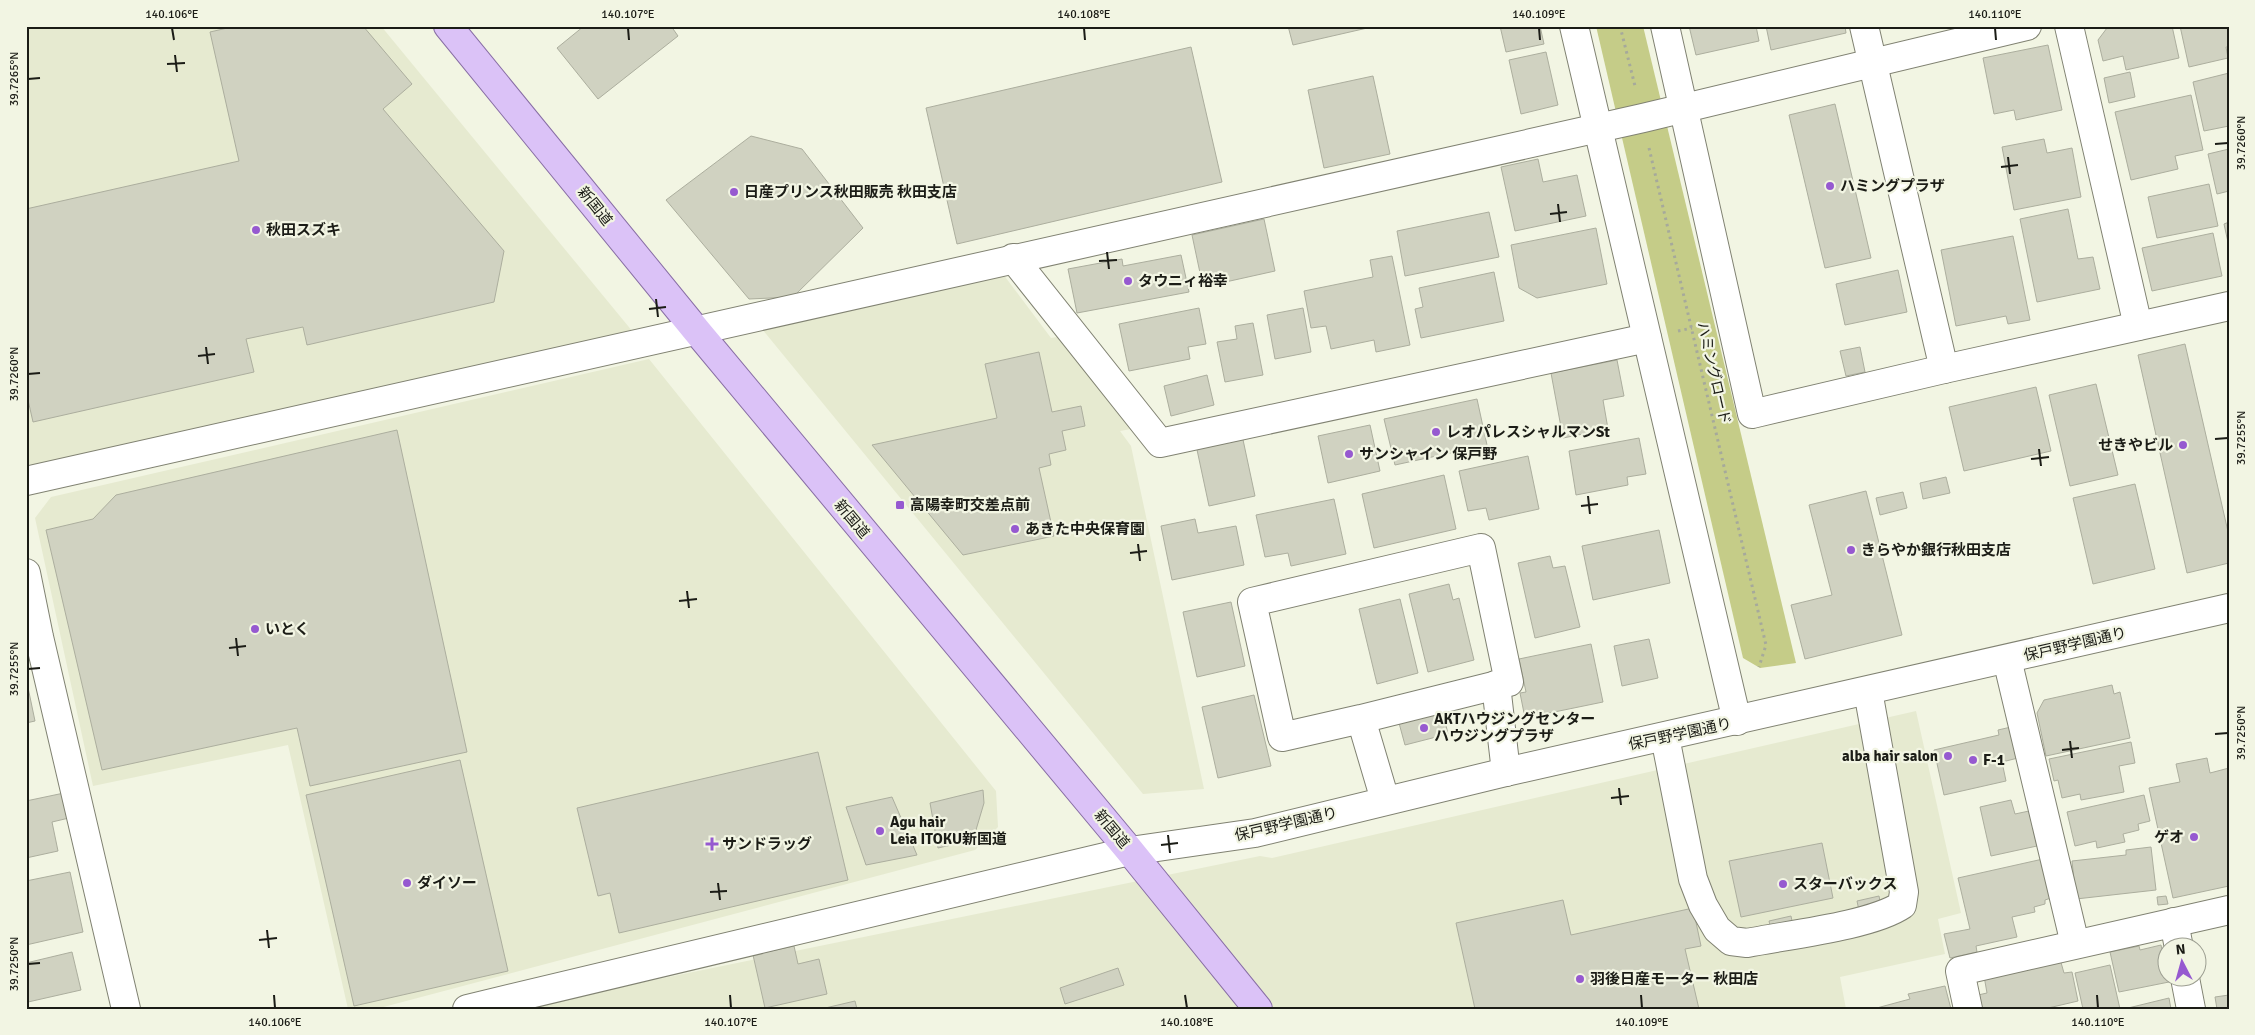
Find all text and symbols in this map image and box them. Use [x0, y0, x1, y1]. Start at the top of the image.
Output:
text: 140.106°E [145, 7, 199, 22]
text: 140.107°E [601, 7, 655, 22]
text: 140.108°E [1057, 7, 1111, 22]
text: 140.109°E [1512, 7, 1566, 22]
text: 140.110°E [1968, 7, 2022, 22]
text: 39.7265°N [7, 52, 22, 106]
text: 39.7260°N [2234, 116, 2249, 170]
place label: ハミングプラザ [1840, 177, 1945, 195]
marker: ハミングプラザ [1824, 180, 1836, 192]
street label: 新国道 [574, 183, 616, 229]
place label: 日産プリンス秋田販売 秋田支店 [744, 183, 957, 201]
marker: 日産プリンス秋田販売 秋田支店 [728, 186, 740, 198]
place label: 秋田スズキ [266, 221, 341, 239]
marker: 秋田スズキ [250, 224, 262, 236]
place label: タウニィ裕幸 [1138, 272, 1228, 290]
marker: タウニィ裕幸 [1122, 275, 1134, 287]
street label: ハミングロード [1693, 320, 1735, 426]
text: 39.7260°N [7, 347, 22, 401]
text: 39.7255°N [2234, 411, 2249, 465]
place label: レオパレスシャルマンSt [1446, 423, 1610, 441]
marker: レオパレスシャルマンSt [1430, 426, 1442, 438]
place label: せきやビル [2098, 436, 2173, 454]
marker: せきやビル [2177, 439, 2189, 451]
place label: サンシャイン 保戸野 [1359, 445, 1497, 463]
marker: サンシャイン 保戸野 [1343, 448, 1355, 460]
street label: 新国道 [831, 496, 873, 542]
place label: 高陽幸町交差点前 [910, 496, 1030, 514]
marker: 高陽幸町交差点前 [894, 499, 906, 511]
place label: あきた中央保育園 [1025, 520, 1145, 538]
marker: あきた中央保育園 [1009, 523, 1021, 535]
place label: きらやか銀行秋田支店 [1861, 541, 2011, 559]
marker: きらやか銀行秋田支店 [1845, 544, 1857, 556]
place label: いとく [265, 620, 310, 638]
marker: いとく [249, 623, 261, 635]
street label: 保戸野学園通り [2022, 623, 2128, 665]
text: 39.7255°N [7, 642, 22, 696]
text: 39.7250°N [2234, 706, 2249, 760]
place label: AKTハウジングセンター ハウジングプラザ [1434, 710, 1596, 745]
street label: 保戸野学園通り [1627, 714, 1733, 754]
marker: AKTハウジングセンター ハウジングプラザ [1418, 722, 1430, 734]
place label: alba hair salon [1842, 747, 1938, 765]
marker: alba hair salon [1942, 750, 1954, 762]
place label: F-1 [1983, 751, 2005, 769]
marker: F-1 [1967, 754, 1979, 766]
street label: 保戸野学園通り [1233, 803, 1339, 845]
street label: 新国道 [1091, 806, 1133, 852]
place label: Agu hair Leia ITOKU新国道 [890, 813, 1007, 848]
marker: Agu hair Leia ITOKU新国道 [874, 825, 886, 837]
place label: ゲオ [2154, 828, 2184, 846]
marker: ゲオ [2188, 831, 2200, 843]
place label: サンドラッグ [722, 835, 812, 853]
marker: サンドラッグ [706, 838, 718, 850]
place label: ダイソー [417, 874, 477, 892]
place label: スターバックス [1793, 875, 1897, 893]
marker: ダイソー [401, 877, 413, 889]
marker: スターバックス [1777, 878, 1789, 890]
text: 39.7250°N [7, 937, 22, 991]
north arrow [2158, 938, 2208, 988]
text: N [2175, 941, 2186, 959]
place label: 羽後日産モーター 秋田店 [1590, 970, 1758, 988]
marker: 羽後日産モーター 秋田店 [1574, 973, 1586, 985]
text: 140.106°E [248, 1015, 302, 1030]
text: 140.107°E [704, 1015, 758, 1030]
text: 140.108°E [1160, 1015, 1214, 1030]
text: 140.109°E [1615, 1015, 1669, 1030]
text: 140.110°E [2071, 1015, 2125, 1030]

